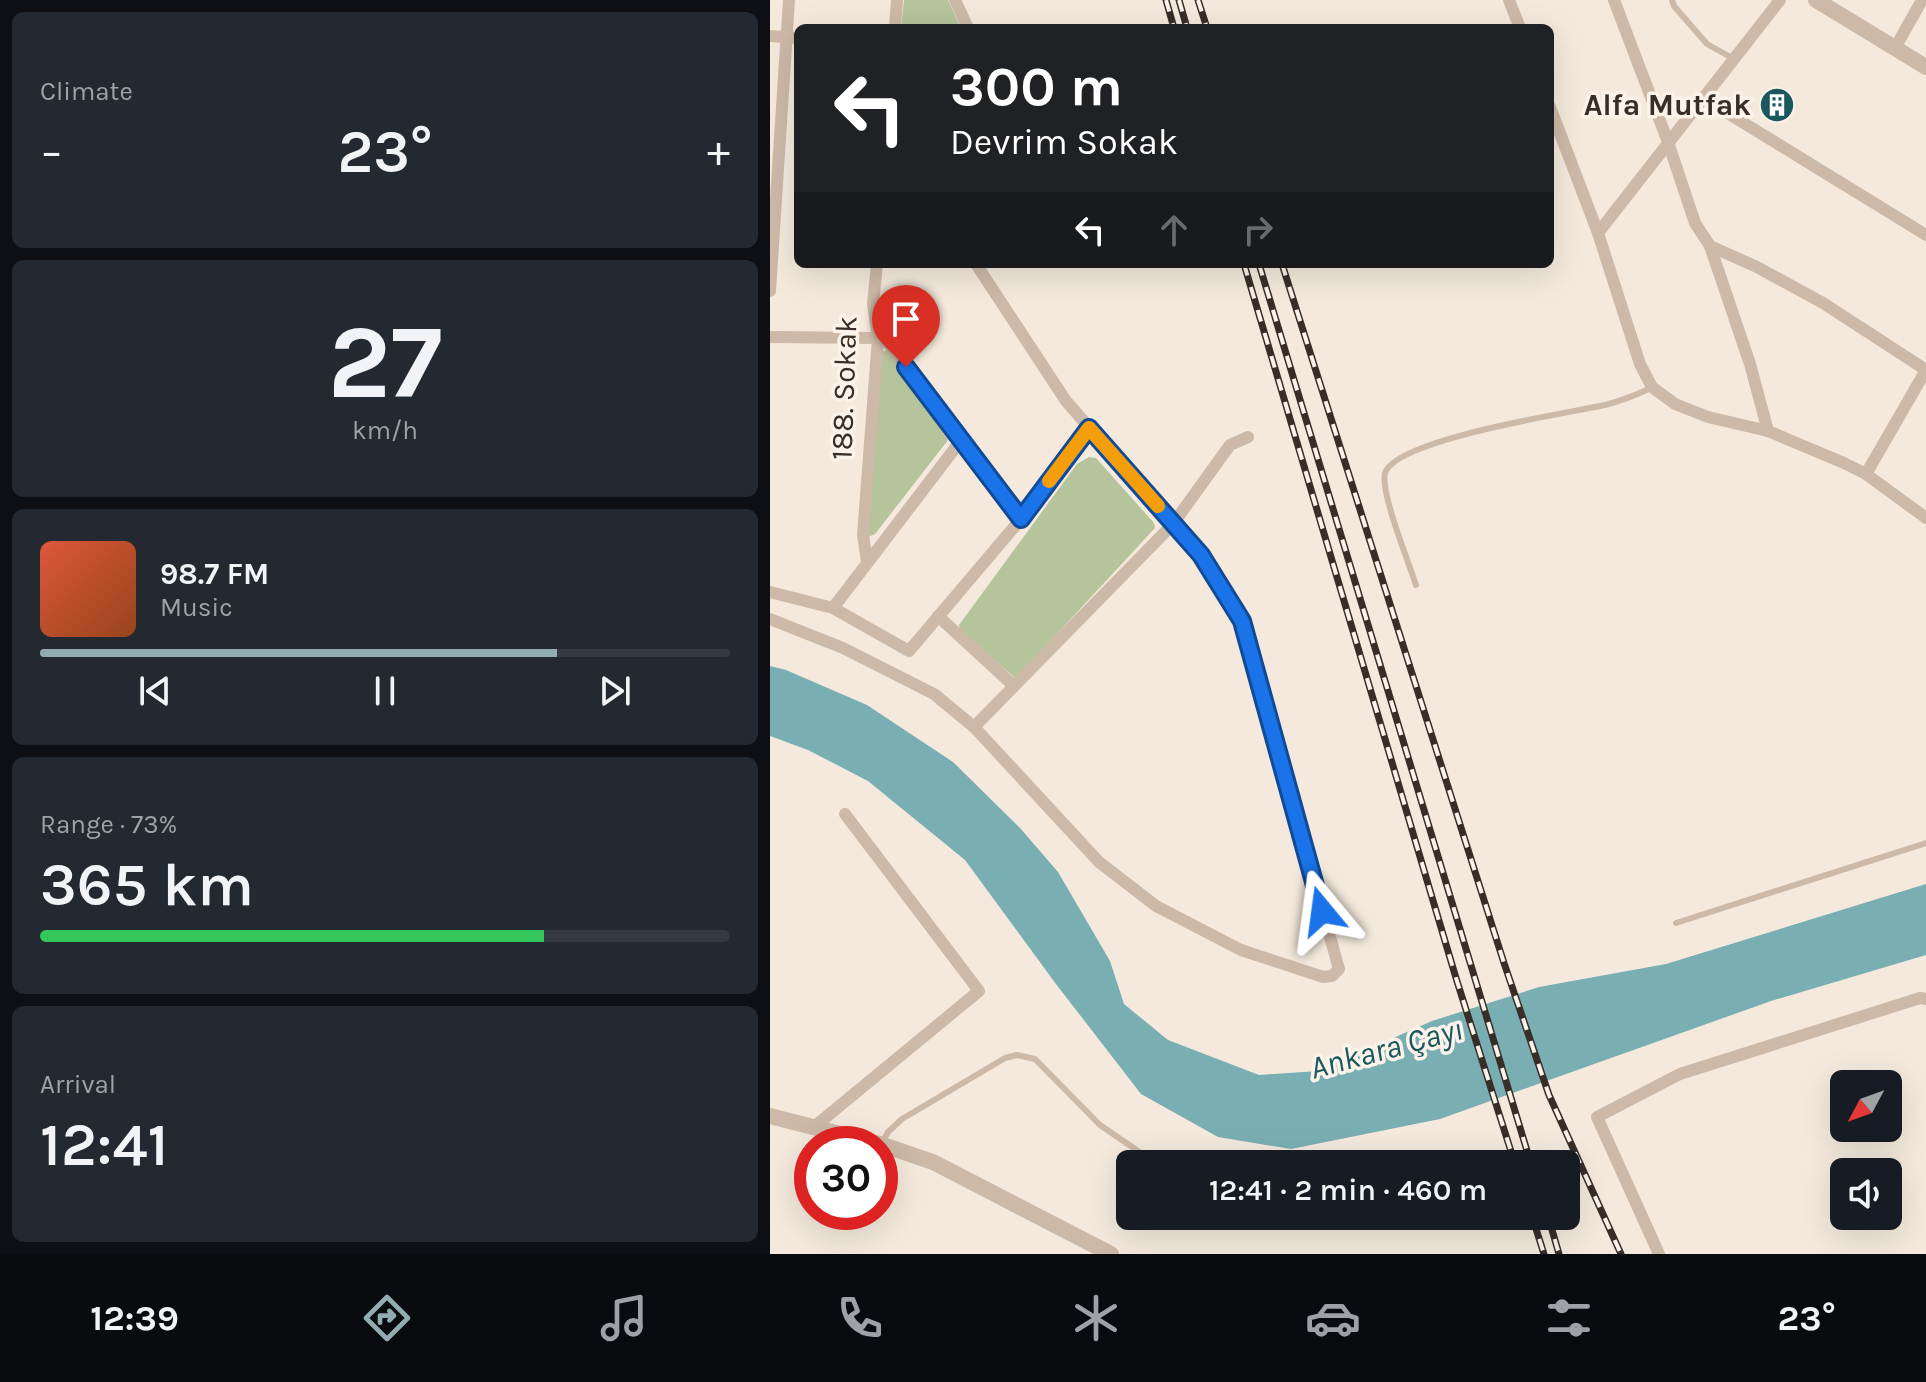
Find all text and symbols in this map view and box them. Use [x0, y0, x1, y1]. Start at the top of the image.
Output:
text: 300 m [950, 54, 1123, 119]
icon: left [818, 56, 922, 160]
text: Climate [40, 76, 133, 107]
building icon: Alfa Mutfak [1758, 86, 1796, 124]
place label: Alfa Mutfak [1584, 87, 1751, 123]
text: 23° [337, 117, 433, 187]
text: Devrim Sokak [950, 121, 1178, 163]
text: − [40, 126, 63, 177]
text: + [707, 126, 730, 177]
icon: left [1068, 208, 1112, 252]
icon: ahead [1152, 208, 1196, 252]
icon: right [1236, 208, 1280, 252]
pin [872, 285, 940, 367]
icon: arrive [884, 297, 928, 341]
text: 27 [328, 302, 442, 423]
street label: 188. Sokak [823, 315, 865, 461]
text: km/h [352, 415, 418, 446]
text: 98.7 FM [160, 556, 269, 592]
text: Music [160, 592, 233, 623]
icon: previous [133, 669, 177, 713]
icon: pause [363, 669, 407, 713]
icon: next [593, 669, 637, 713]
text: Range · 73% [40, 809, 177, 840]
text: 365 km [40, 850, 254, 920]
position arrow [1280, 869, 1364, 953]
water label: Ankara Çayı [1306, 1010, 1467, 1087]
text: Arrival [40, 1069, 116, 1100]
north arrow [1830, 1070, 1902, 1142]
map controls [1830, 1070, 1902, 1230]
text: 12:41 [40, 1110, 168, 1180]
speed limit sign: 30 [794, 1126, 898, 1230]
button: sound [1830, 1158, 1902, 1230]
text: 12:41 · 2 min · 460 m [1209, 1172, 1487, 1208]
icon: directions [359, 1290, 415, 1346]
icon: music [596, 1290, 652, 1346]
icon: phone [832, 1290, 888, 1346]
icon: climate [1068, 1290, 1124, 1346]
icon: car [1305, 1290, 1361, 1346]
icon: filters [1541, 1290, 1597, 1346]
text: 12:39 [90, 1297, 179, 1339]
text: 23° [1778, 1297, 1836, 1339]

